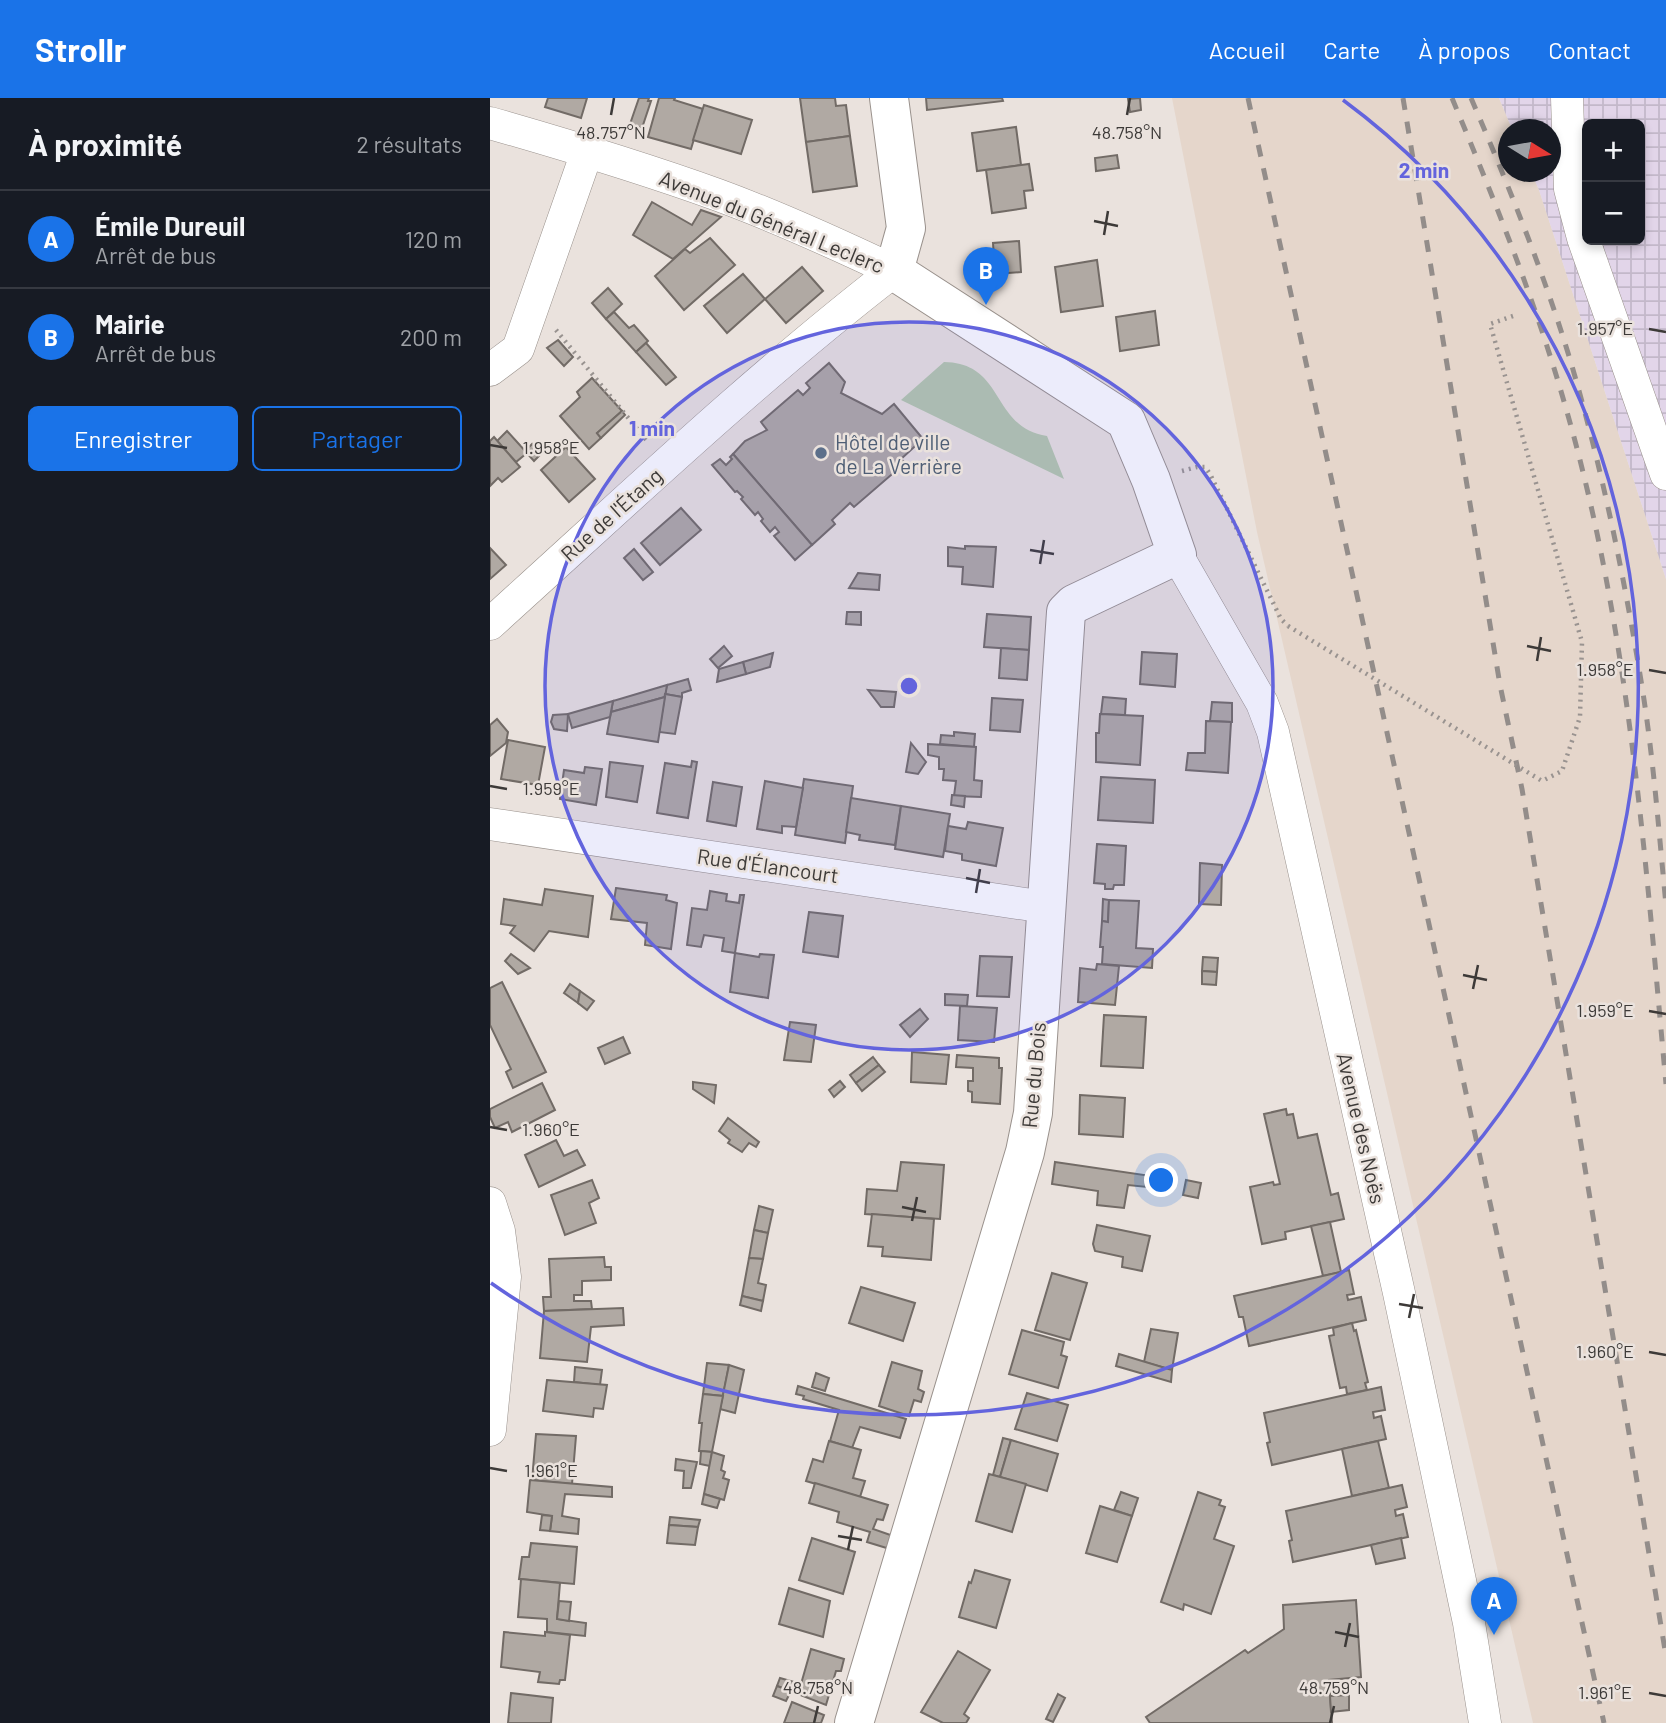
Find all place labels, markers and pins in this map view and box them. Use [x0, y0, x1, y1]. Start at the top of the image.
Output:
pin: B [963, 247, 1009, 305]
place label: Hôtel de ville de La Verrière [835, 429, 962, 478]
marker: Hôtel de ville de La Verrière [813, 445, 829, 461]
centre of rings [897, 674, 921, 698]
pin: A [1471, 1577, 1517, 1635]

